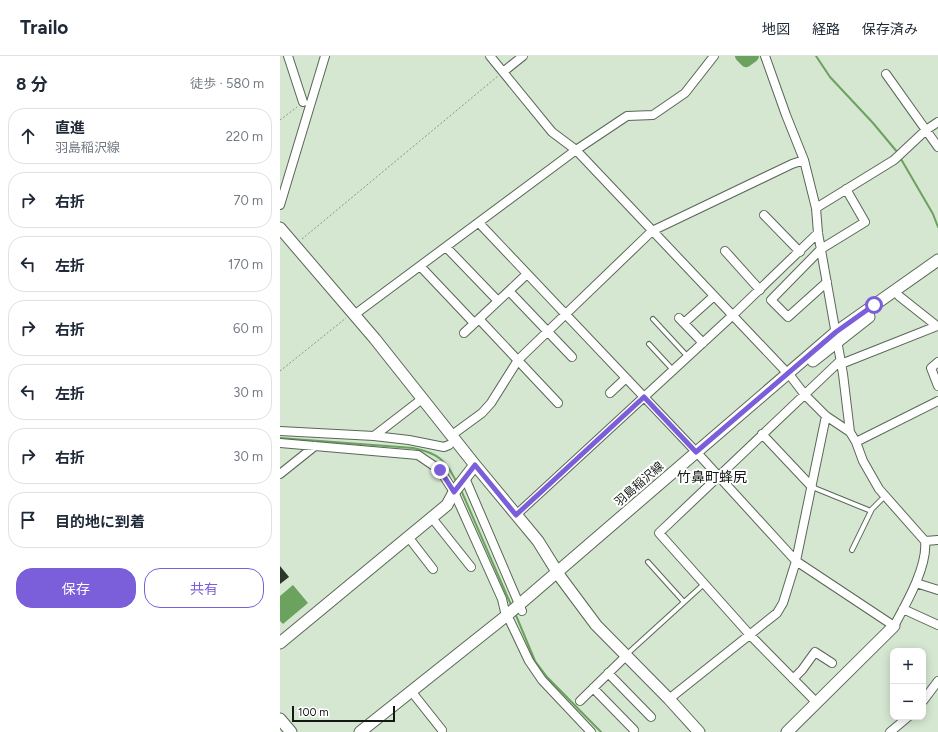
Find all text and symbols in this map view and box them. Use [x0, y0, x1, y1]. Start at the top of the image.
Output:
text: Trailo [20, 16, 68, 39]
text: 地図 [762, 21, 790, 38]
text: 経路 [812, 21, 840, 38]
text: 保存済み [862, 21, 918, 38]
text: 8 分 [16, 74, 47, 94]
text: 徒歩 · 580 m [190, 76, 264, 91]
text: 直進 [55, 119, 85, 137]
icon: ahead [17, 125, 39, 147]
text: 220 m [226, 129, 263, 144]
text: 羽島稲沢線 [55, 140, 120, 155]
icon: right [17, 189, 39, 211]
text: 右折 [55, 193, 85, 211]
text: 70 m [233, 193, 263, 208]
icon: left [17, 253, 39, 275]
text: 左折 [55, 257, 85, 275]
text: 170 m [228, 257, 263, 272]
route start [865, 296, 883, 314]
icon: right [17, 317, 39, 339]
text: 右折 [55, 321, 85, 339]
text: 60 m [233, 321, 263, 336]
icon: left [17, 381, 39, 403]
text: 左折 [55, 385, 85, 403]
text: 30 m [233, 385, 263, 400]
icon: right [17, 445, 39, 467]
text: 右折 [55, 449, 85, 467]
text: 30 m [233, 449, 263, 464]
street label: 羽島稲沢線 [612, 459, 666, 509]
route end [431, 461, 449, 479]
district label: 竹鼻町蜂尻 [677, 469, 747, 486]
icon: arrive [17, 509, 39, 531]
text: 目的地に到着 [55, 513, 145, 531]
button: 保存 [16, 568, 136, 608]
button: 共有 [144, 568, 264, 608]
map controls [890, 648, 926, 720]
button: + [890, 648, 926, 684]
button: − [890, 684, 926, 720]
scale bar [292, 704, 395, 723]
text: 100 m [298, 706, 329, 719]

